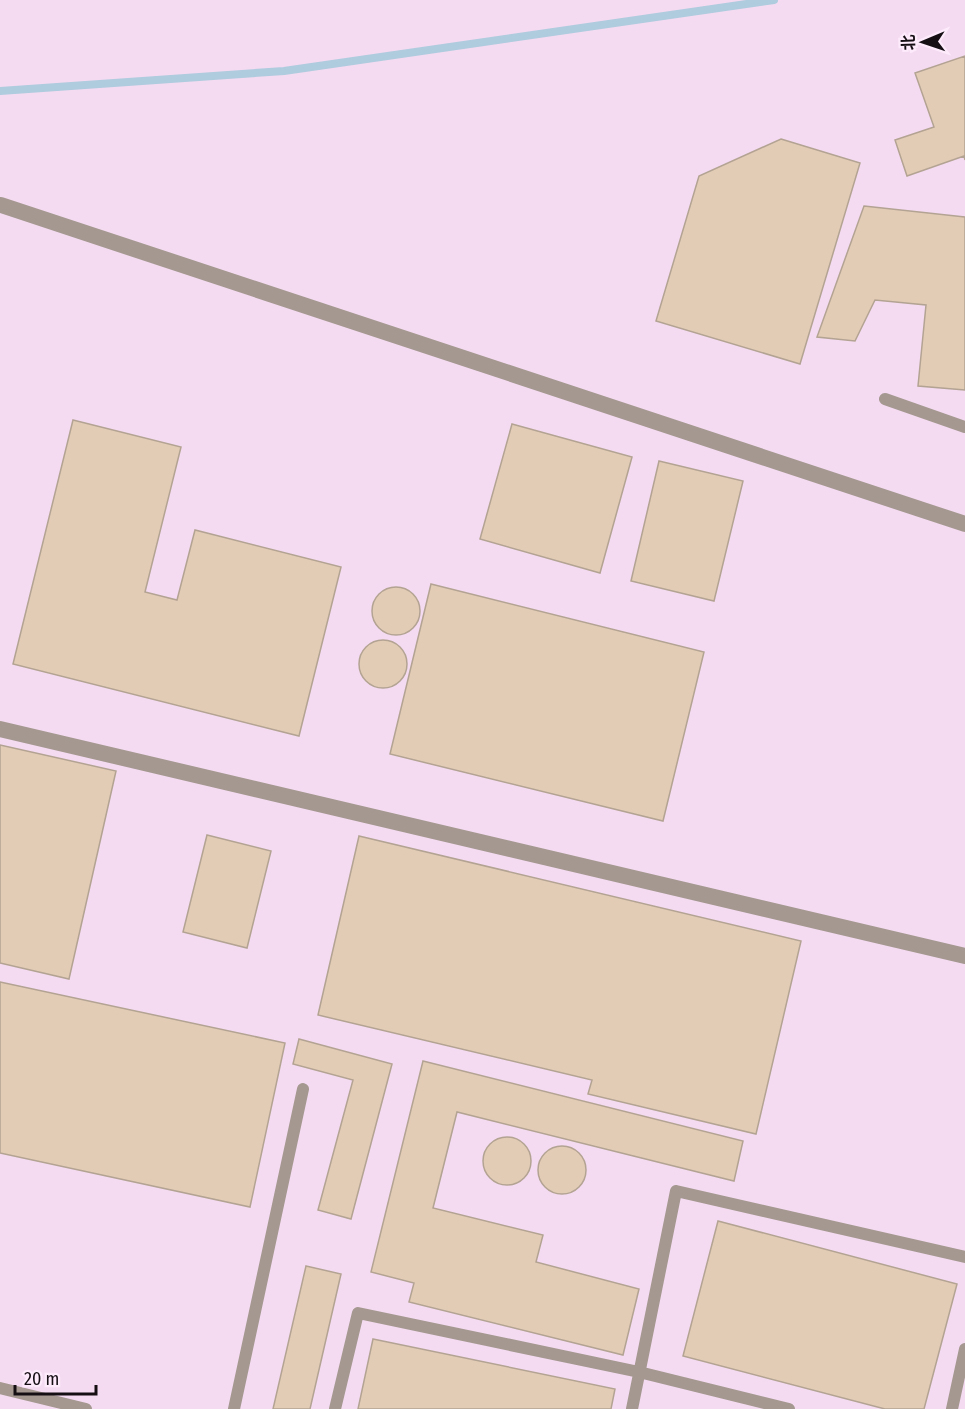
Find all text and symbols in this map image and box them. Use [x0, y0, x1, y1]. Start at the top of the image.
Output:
north arrow [893, 12, 953, 72]
text: 北 [899, 34, 918, 51]
scale bar [15, 1358, 96, 1396]
text: 20 m [24, 1368, 59, 1390]

